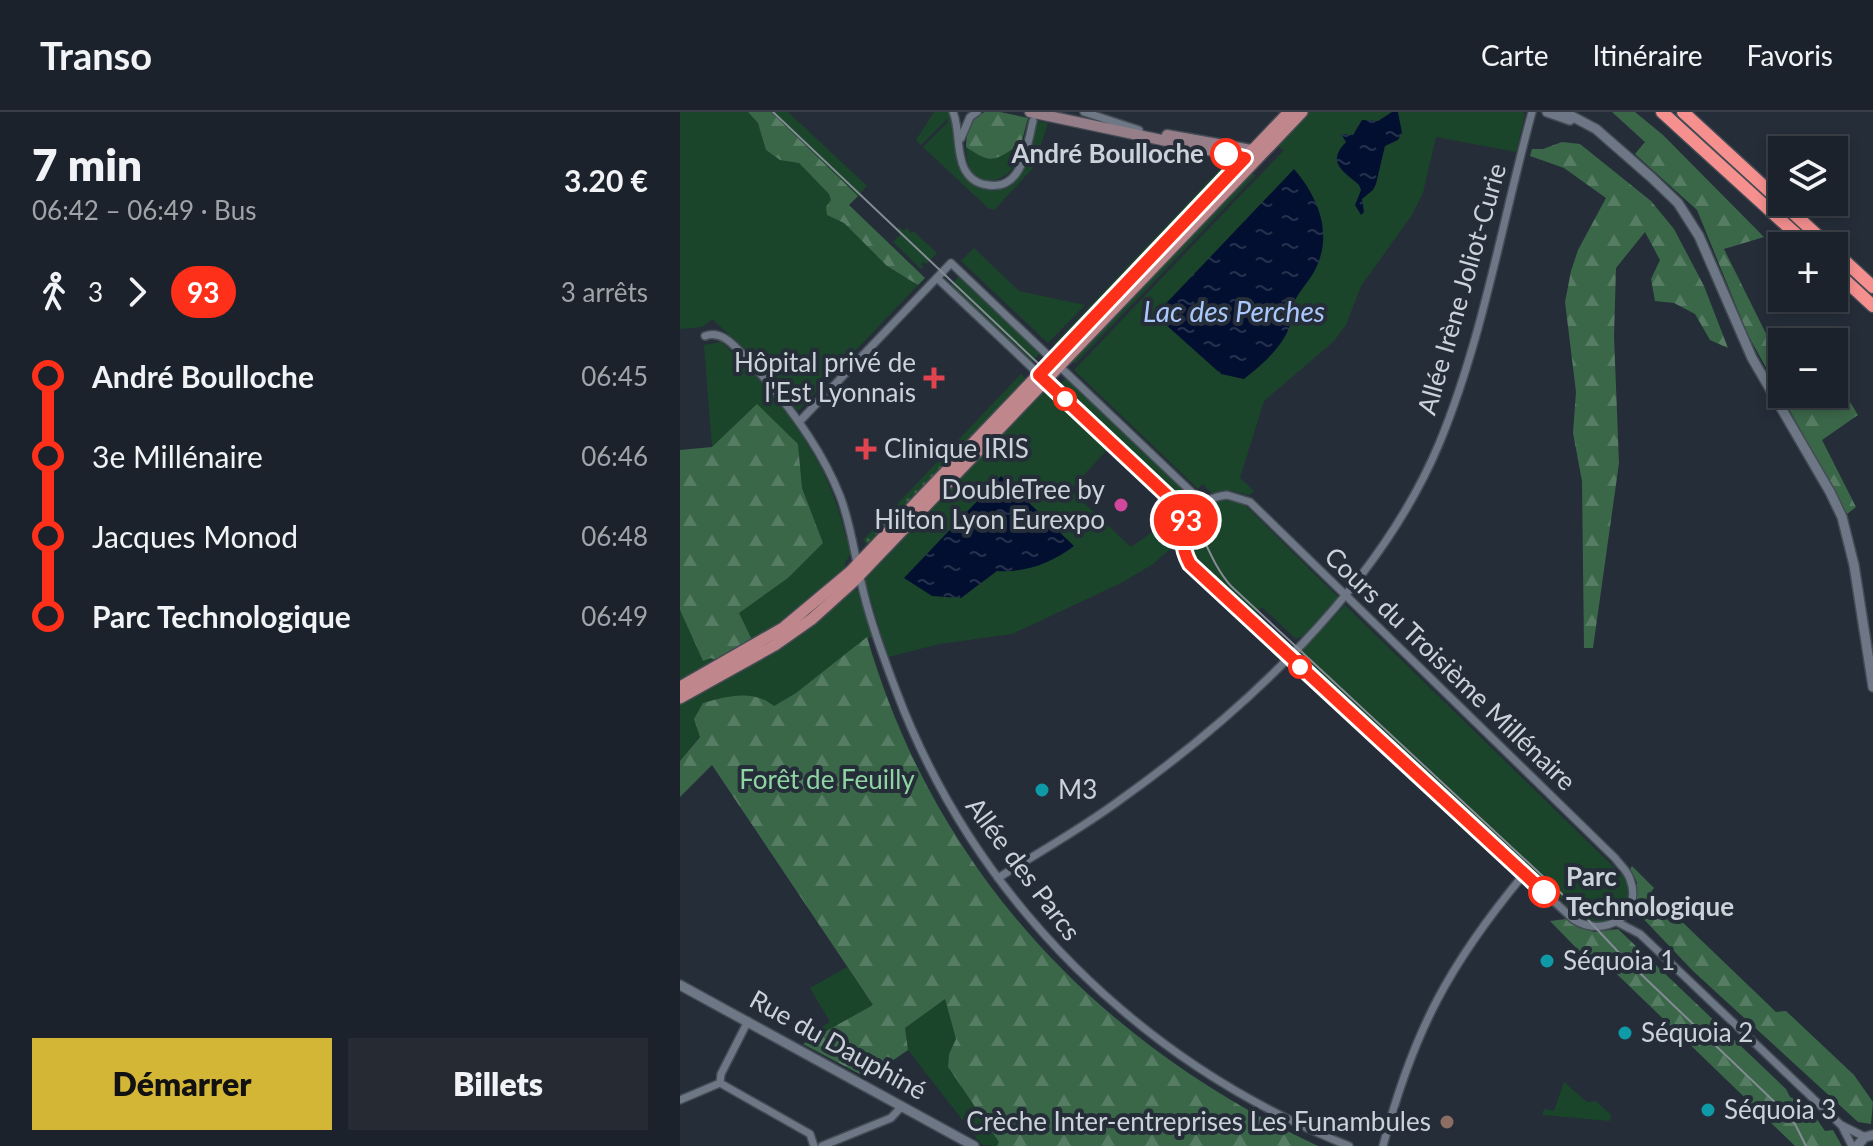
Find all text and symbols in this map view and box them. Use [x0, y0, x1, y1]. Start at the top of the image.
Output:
text: Transo [40, 32, 152, 78]
text: Carte [1481, 38, 1548, 72]
text: Itinéraire [1592, 38, 1703, 72]
text: Favoris [1747, 38, 1833, 72]
map controls [1768, 136, 1848, 408]
button: layers [1768, 136, 1848, 216]
place label: André Boulloche [1011, 137, 1204, 169]
text: 7 min [32, 138, 142, 190]
marker: André Boulloche [1211, 139, 1241, 169]
street label: Allée Irène Joliot-Curie [1410, 159, 1512, 418]
text: 3.20 € [564, 162, 648, 198]
text: 06:42 – 06:49 · Bus [32, 194, 256, 226]
button: + [1768, 232, 1848, 312]
icon: walk [32, 270, 76, 314]
icon: forward [115, 270, 159, 314]
text: 93 [187, 275, 220, 309]
text: 3 [88, 276, 103, 308]
text: 3 arrêts [561, 276, 648, 308]
water label: Lac des Perches [1143, 294, 1325, 328]
button: − [1768, 328, 1848, 408]
place label: Hôpital privé de l'Est Lyonnais [734, 346, 916, 408]
text: André Boulloche [92, 358, 314, 394]
text: 06:45 [581, 360, 648, 392]
marker: Hôpital privé de l'Est Lyonnais [923, 367, 945, 389]
unlabelled marker [1054, 388, 1076, 410]
place label: Clinique IRIS [884, 432, 1029, 464]
text: 3e Millénaire [92, 438, 263, 474]
marker: Clinique IRIS [855, 438, 877, 460]
text: 06:46 [581, 440, 648, 472]
place label: DoubleTree by Hilton Lyon Eurexpo [874, 473, 1106, 535]
line badge: 93 [1150, 494, 1222, 546]
marker: DoubleTree by Hilton Lyon Eurexpo [1112, 496, 1130, 514]
text: 93 [1170, 503, 1202, 537]
text: Jacques Monod [92, 518, 298, 554]
text: 06:48 [581, 520, 648, 552]
street label: Cours du Troisième Millénaire [1319, 540, 1583, 797]
text: Parc Technologique [92, 598, 351, 634]
text: 06:49 [581, 600, 648, 632]
unlabelled marker [1289, 656, 1311, 678]
park label: Forêt de Feuilly [739, 763, 915, 795]
place label: M3 [1058, 773, 1097, 805]
marker: M3 [1033, 781, 1051, 799]
street label: Allée des Parcs [960, 791, 1088, 946]
place label: Parc Technologique [1566, 860, 1734, 922]
marker: Parc Technologique [1529, 877, 1559, 907]
place label: Séquoia 1 [1563, 944, 1675, 976]
marker: Séquoia 1 [1538, 952, 1556, 970]
street label: Rue du Dauphiné [745, 982, 932, 1106]
place label: Séquoia 2 [1641, 1016, 1753, 1048]
marker: Séquoia 2 [1616, 1024, 1634, 1042]
button: Démarrer [32, 1038, 332, 1130]
button: Billets [348, 1038, 648, 1130]
place label: Séquoia 3 [1724, 1093, 1836, 1125]
marker: Séquoia 3 [1699, 1101, 1717, 1119]
place label: Crèche Inter-entreprises Les Funambules [966, 1105, 1431, 1137]
marker: Crèche Inter-entreprises Les Funambules [1438, 1113, 1456, 1131]

